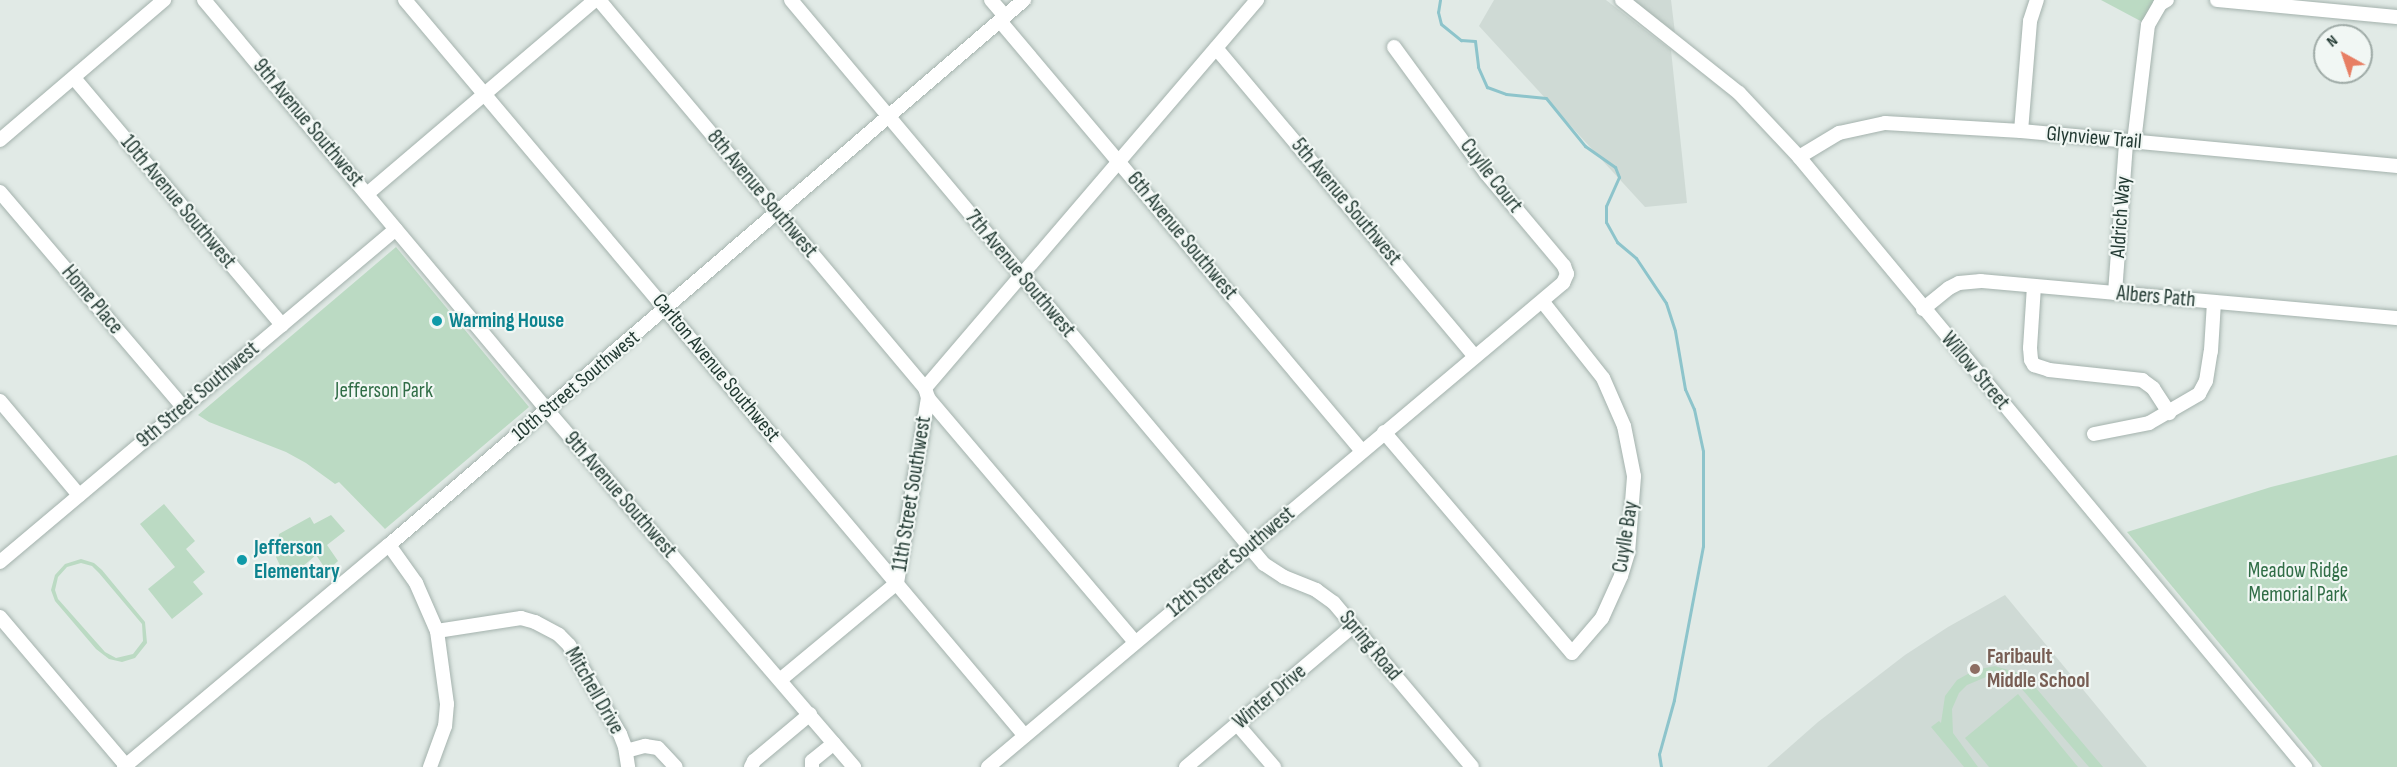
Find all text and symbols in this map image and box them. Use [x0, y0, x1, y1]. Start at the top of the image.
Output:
north arrow [2313, 24, 2373, 84]
text: N [2323, 31, 2342, 51]
street label: 9th Avenue Southwest [247, 54, 369, 192]
street label: Glynview Trail [2045, 121, 2143, 155]
street label: 8th Avenue Southwest [701, 125, 823, 263]
street label: 10th Avenue Southwest [115, 130, 241, 274]
street label: 5th Avenue Southwest [1286, 133, 1406, 271]
street label: Cuylle Court [1454, 134, 1528, 218]
street label: 6th Avenue Southwest [1121, 167, 1243, 305]
street label: Aldrich Way [2106, 175, 2136, 259]
street label: 7th Avenue Southwest [960, 205, 1080, 343]
street label: Home Place [56, 260, 128, 340]
street label: Albers Path [2116, 281, 2196, 313]
street label: Carlton Avenue Southwest [647, 289, 785, 447]
place label: Warming House [449, 308, 564, 334]
marker: Warming House [430, 314, 444, 328]
street label: 10th Street Southwest [507, 325, 645, 447]
street label: Willow Street [1935, 327, 2015, 415]
street label: 9th Street Southwest [132, 337, 264, 453]
park label: Jefferson Park [335, 378, 433, 404]
street label: 11th Street Southwest [887, 415, 937, 573]
street label: 9th Avenue Southwest [558, 427, 682, 563]
street label: Cuylle Bay [1608, 499, 1644, 575]
street label: 12th Street Southwest [1162, 501, 1300, 623]
place label: Jefferson Elementary [254, 535, 340, 585]
marker: Jefferson Elementary [235, 553, 249, 567]
park label: Meadow Ridge Memorial Park [2248, 558, 2348, 608]
street label: Spring Road [1334, 606, 1406, 686]
street label: Mitchell Drive [559, 643, 629, 739]
place label: Faribault Middle School [1987, 644, 2090, 694]
street label: Winter Drive [1228, 659, 1312, 735]
marker: Faribault Middle School [1968, 662, 1982, 676]

